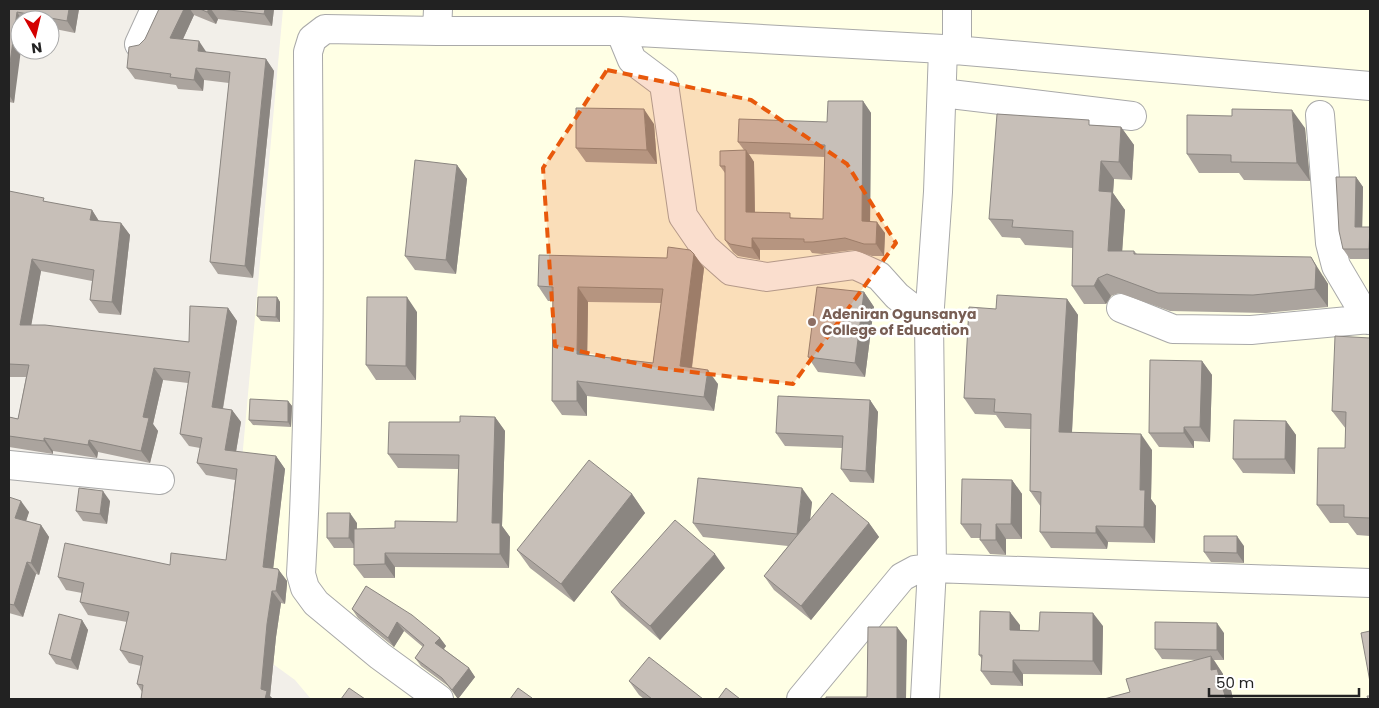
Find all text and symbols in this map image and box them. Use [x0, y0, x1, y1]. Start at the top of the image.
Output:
north arrow [10, 10, 60, 60]
text: N [30, 37, 43, 59]
place label: Adeniran Ogunsanya College of Education [822, 304, 976, 340]
marker: Adeniran Ogunsanya College of Education [806, 316, 818, 328]
scale bar [1209, 666, 1359, 698]
text: 50 m [1216, 672, 1254, 693]

